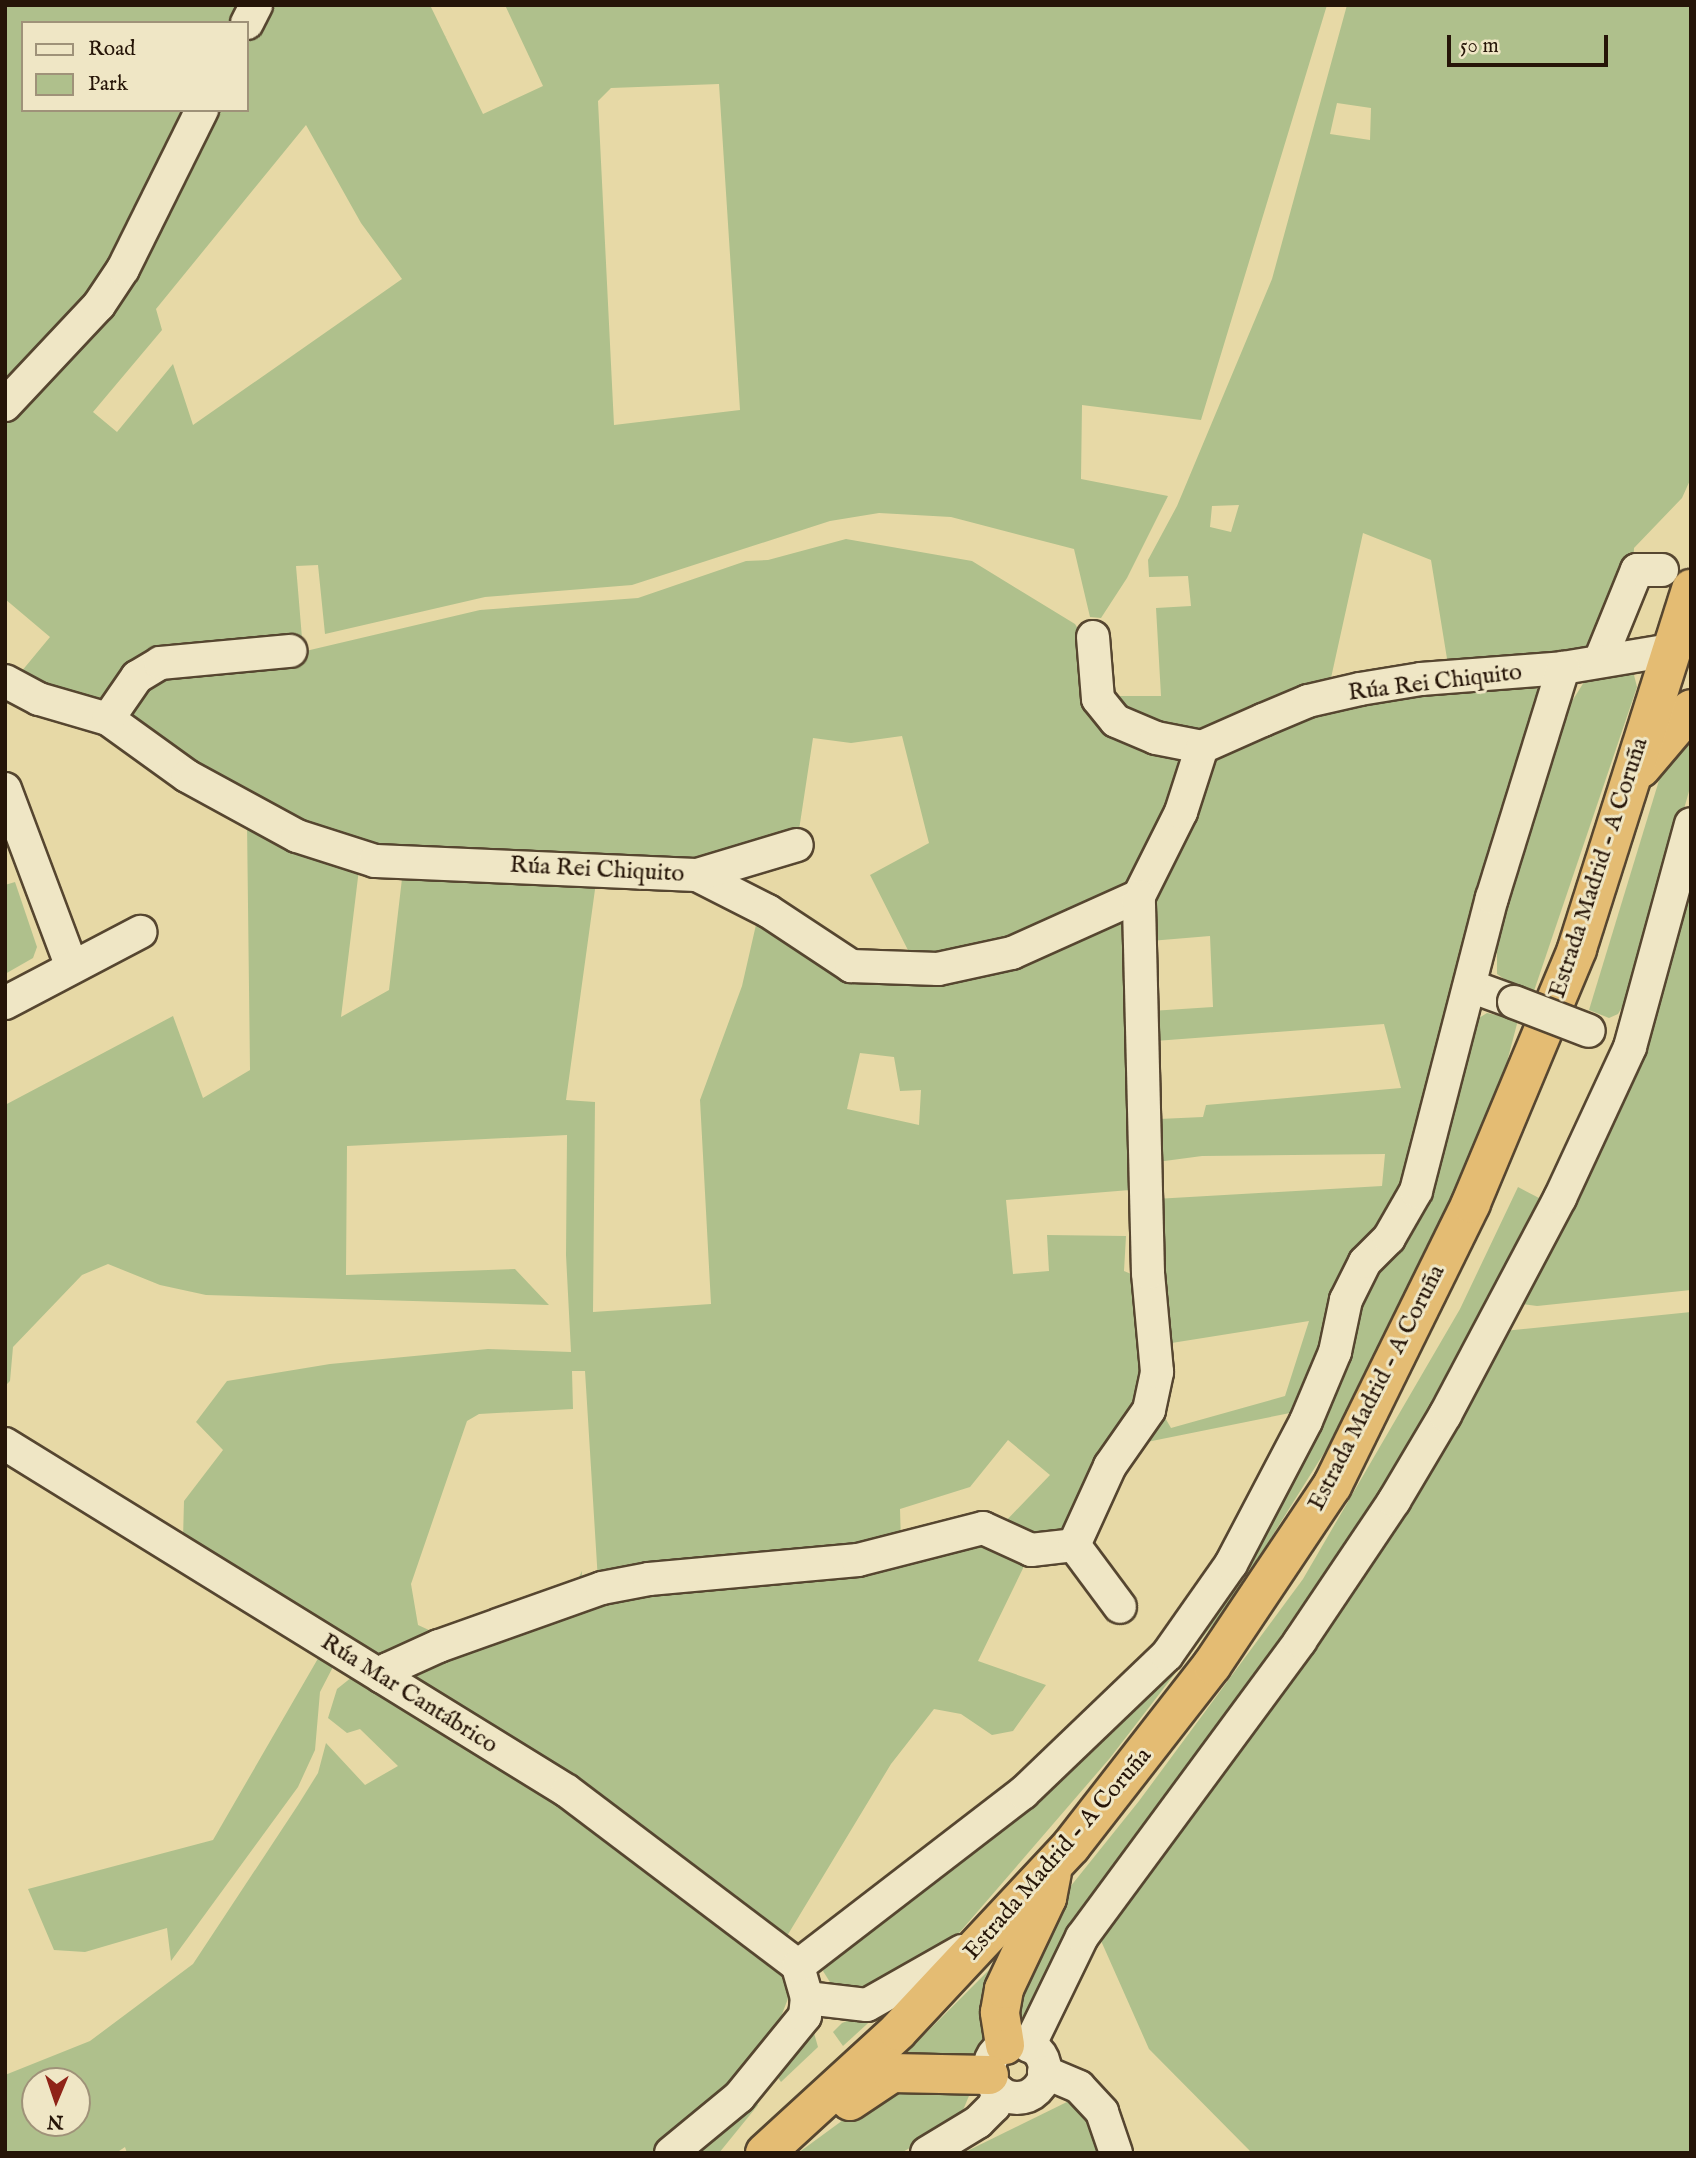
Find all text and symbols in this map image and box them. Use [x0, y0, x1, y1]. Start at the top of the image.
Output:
legend [21, 21, 248, 112]
scale bar [1451, 21, 1612, 65]
text: 50 m [1460, 33, 1499, 60]
text: Road [88, 36, 135, 63]
text: Park [88, 71, 128, 98]
street label: Rúa Rei Chiquito [1346, 658, 1524, 708]
street label: Estrada Madrid - A Coruña [1543, 734, 1655, 1002]
street label: Rúa Rei Chiquito [509, 851, 685, 889]
street label: Estrada Madrid - A Coruña [1302, 1260, 1452, 1516]
street label: Rúa Mar Cantábrico [315, 1628, 503, 1760]
street label: Estrada Madrid - A Coruña [958, 1742, 1158, 1966]
north arrow [21, 2067, 91, 2137]
text: N [47, 2109, 64, 2133]

